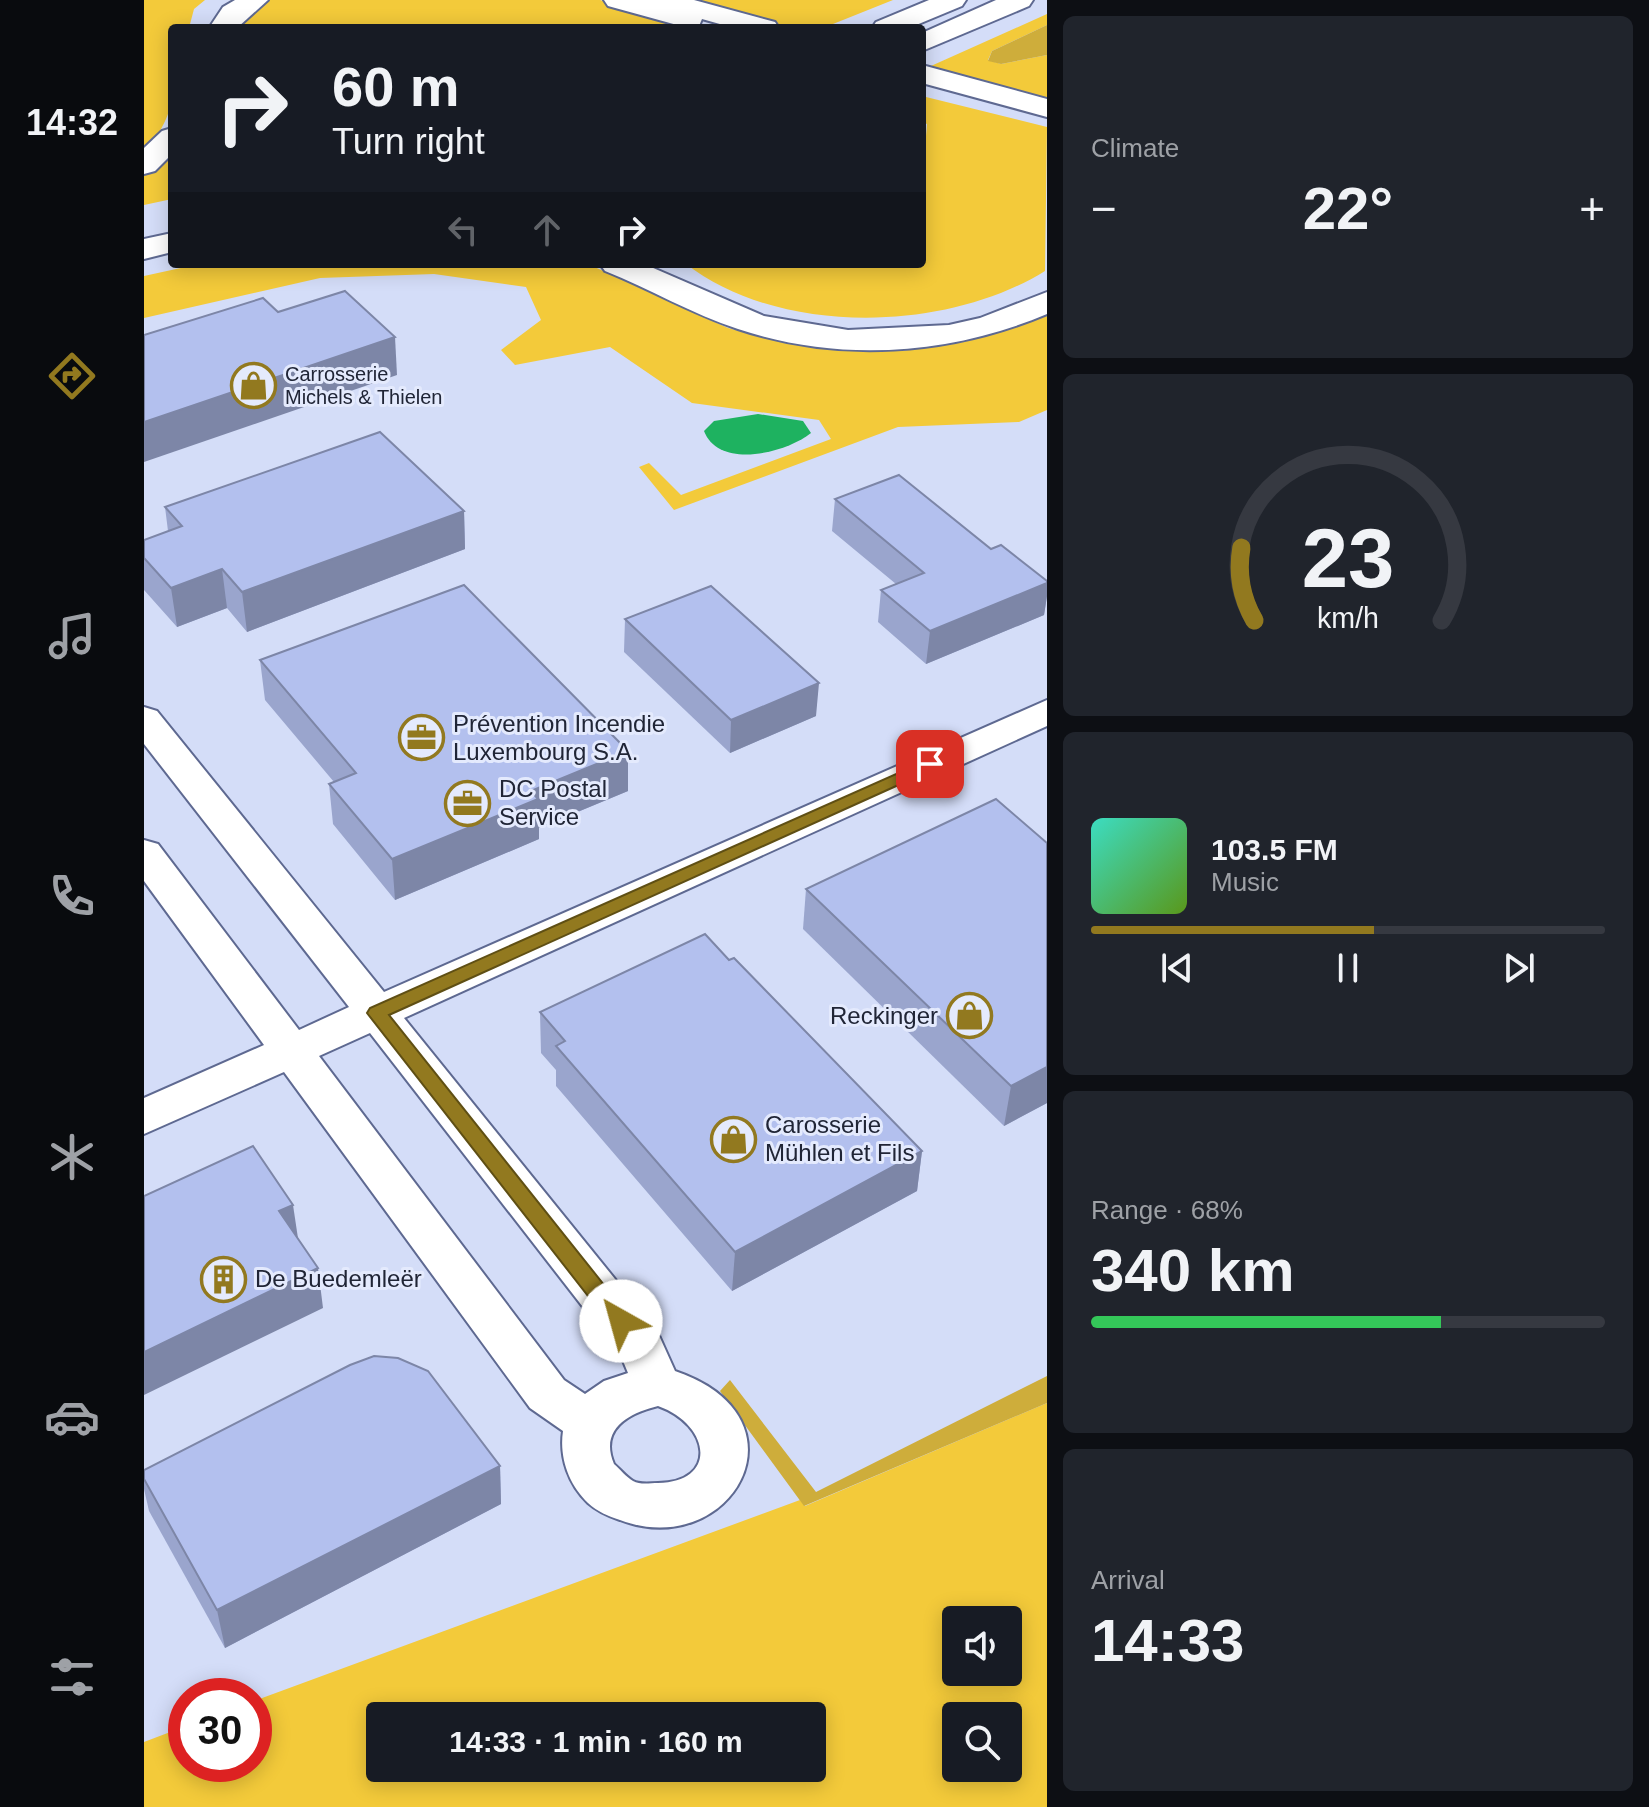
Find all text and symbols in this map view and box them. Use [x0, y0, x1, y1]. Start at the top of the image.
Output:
text: 60 m [332, 55, 460, 118]
icon: right [200, 56, 304, 160]
text: 14:32 [26, 102, 118, 143]
text: Turn right [332, 121, 485, 162]
text: Climate [1091, 133, 1179, 163]
text: 22° [1303, 175, 1393, 242]
text: − [1091, 184, 1117, 233]
text: + [1579, 184, 1605, 233]
icon: left [441, 208, 485, 252]
icon: ahead [525, 208, 569, 252]
icon: right [609, 208, 653, 252]
icon: directions [44, 348, 100, 404]
shop icon: Carrosserie Michels & Thielen [230, 362, 278, 410]
place label: Carrosserie Michels & Thielen [285, 363, 442, 408]
text: 23 [1302, 512, 1394, 605]
text: km/h [1317, 602, 1379, 634]
icon: music [44, 608, 100, 664]
place label: Prévention Incendie Luxembourg S.A. [453, 710, 665, 765]
office icon: Prévention Incendie Luxembourg S.A. [398, 714, 446, 762]
pin [896, 730, 964, 798]
icon: arrive [908, 742, 952, 786]
place label: DC Postal Service [499, 775, 607, 830]
office icon: DC Postal Service [444, 779, 492, 827]
text: 103.5 FM [1211, 833, 1338, 866]
text: Music [1211, 867, 1279, 897]
icon: phone [44, 868, 100, 924]
icon: previous [1155, 946, 1199, 990]
icon: pause [1326, 946, 1370, 990]
icon: next [1497, 946, 1541, 990]
shop icon: Reckinger [945, 992, 993, 1040]
place label: Reckinger [830, 1002, 938, 1029]
place label: Carosserie Mühlen et Fils [765, 1111, 914, 1166]
shop icon: Carosserie Mühlen et Fils [710, 1115, 758, 1163]
icon: climate [44, 1129, 100, 1185]
text: Range · 68% [1091, 1195, 1243, 1225]
text: 340 km [1091, 1237, 1295, 1304]
building icon: De Buedemleër [200, 1255, 248, 1303]
place label: De Buedemleër [255, 1265, 422, 1292]
position arrow [579, 1279, 663, 1363]
icon: car [44, 1389, 100, 1445]
text: Arrival [1091, 1565, 1165, 1595]
map controls [942, 1606, 1022, 1782]
button: sound [942, 1606, 1022, 1686]
text: 14:33 [1091, 1607, 1244, 1674]
icon: filters [44, 1649, 100, 1705]
speed limit sign: 30 [168, 1678, 272, 1782]
button: search [942, 1702, 1022, 1782]
text: 14:33 · 1 min · 160 m [449, 1725, 743, 1758]

